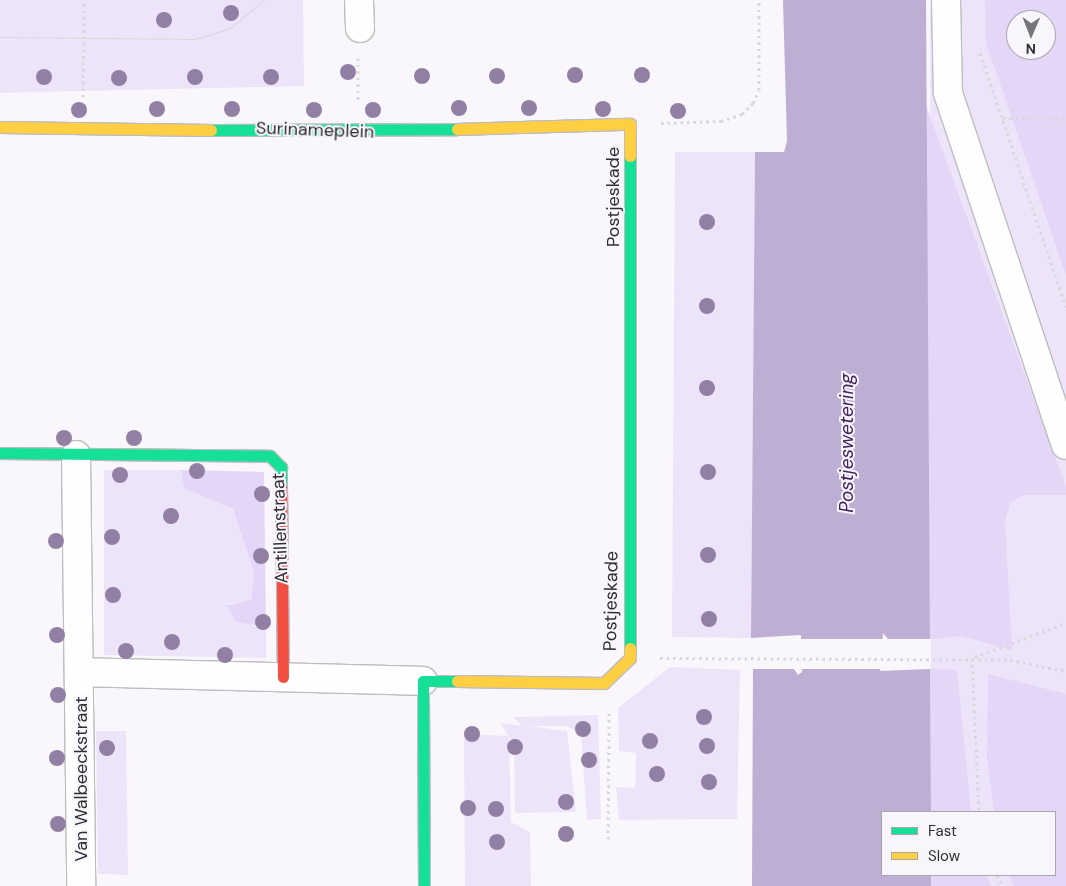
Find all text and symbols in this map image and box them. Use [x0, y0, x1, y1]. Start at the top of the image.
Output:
north arrow [1006, 10, 1056, 60]
text: N [1025, 40, 1036, 58]
street label: Surinameplein [256, 117, 374, 143]
street label: Postjeskade [602, 147, 624, 247]
water label: Postjeswetering [836, 373, 858, 513]
street label: Antillenstraat [267, 472, 293, 584]
street label: Postjeskade [599, 551, 623, 651]
street label: Van Walbeeckstraat [70, 696, 92, 862]
legend [881, 811, 1056, 876]
text: Fast [928, 821, 957, 841]
text: Slow [928, 846, 960, 866]

